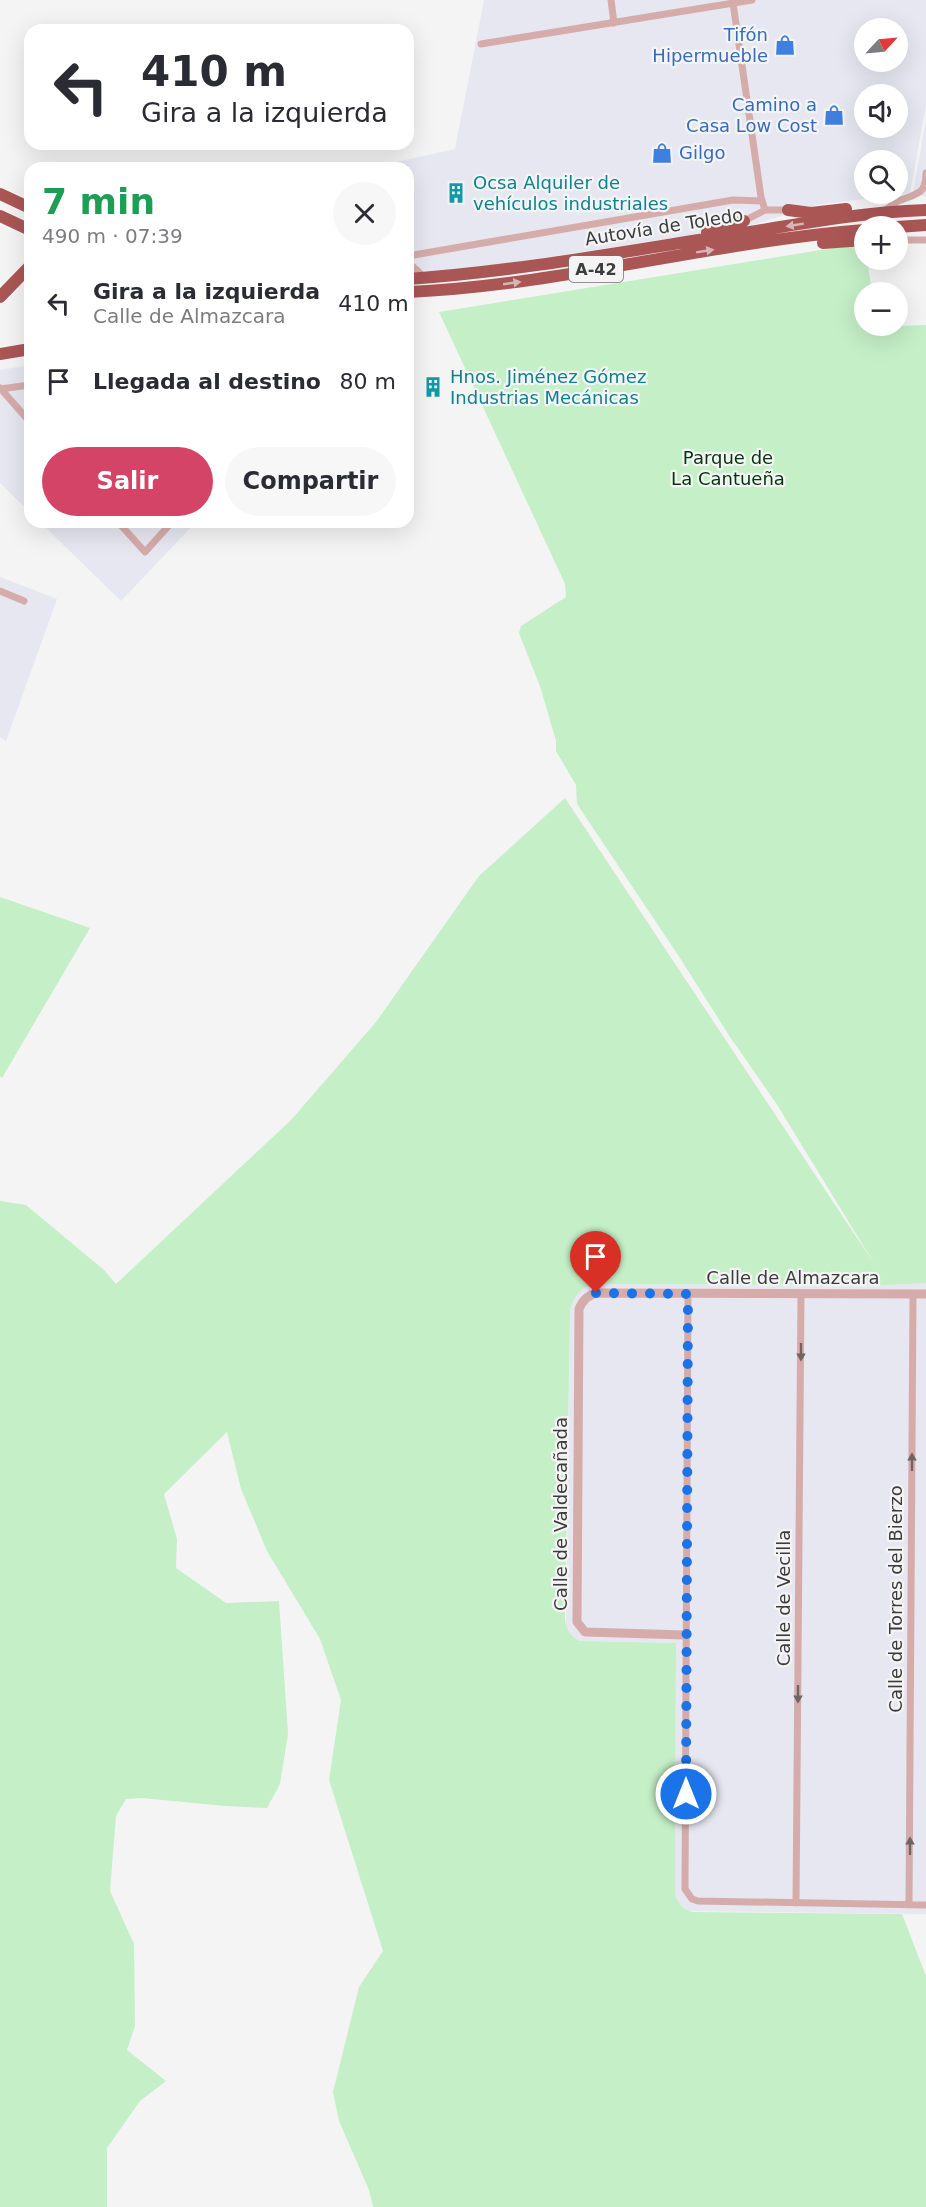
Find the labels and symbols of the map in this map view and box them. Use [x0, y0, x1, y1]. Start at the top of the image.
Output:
north arrow [854, 18, 908, 72]
place label: Tifón Hipermueble [652, 24, 768, 66]
shop icon: Tifón Hipermueble [773, 33, 797, 57]
place label: Camino a Casa Low Cost [686, 94, 817, 136]
shop icon: Camino a Casa Low Cost [822, 103, 846, 127]
shop icon: Gilgo [650, 141, 674, 165]
place label: Gilgo [679, 142, 725, 163]
place label: Ocsa Alquiler de vehículos industriales [473, 172, 668, 214]
building icon: Ocsa Alquiler de vehículos industriales [444, 181, 468, 205]
street label: Autovía de Toledo [583, 204, 745, 249]
one-way arrow [785, 220, 804, 229]
one-way arrow [695, 247, 714, 256]
road number: A-42 [569, 256, 623, 282]
one-way arrow [503, 278, 522, 287]
place label: Hnos. Jiménez Gómez Industrias Mecánicas [450, 366, 646, 408]
building icon: Hnos. Jiménez Gómez Industrias Mecánicas [421, 375, 445, 399]
park label: Parque de La Cantueña [671, 447, 785, 489]
pin [570, 1231, 621, 1293]
street label: Calle de Almazcara [706, 1267, 880, 1288]
one-way arrow [796, 1343, 806, 1362]
street label: Calle de Valdecañada [550, 1417, 571, 1611]
one-way arrow [907, 1453, 917, 1472]
street label: Calle de Torres del Bierzo [885, 1485, 906, 1713]
street label: Calle de Vecilla [773, 1530, 794, 1666]
one-way arrow [793, 1685, 803, 1704]
position arrow [654, 1762, 718, 1826]
one-way arrow [905, 1837, 915, 1856]

